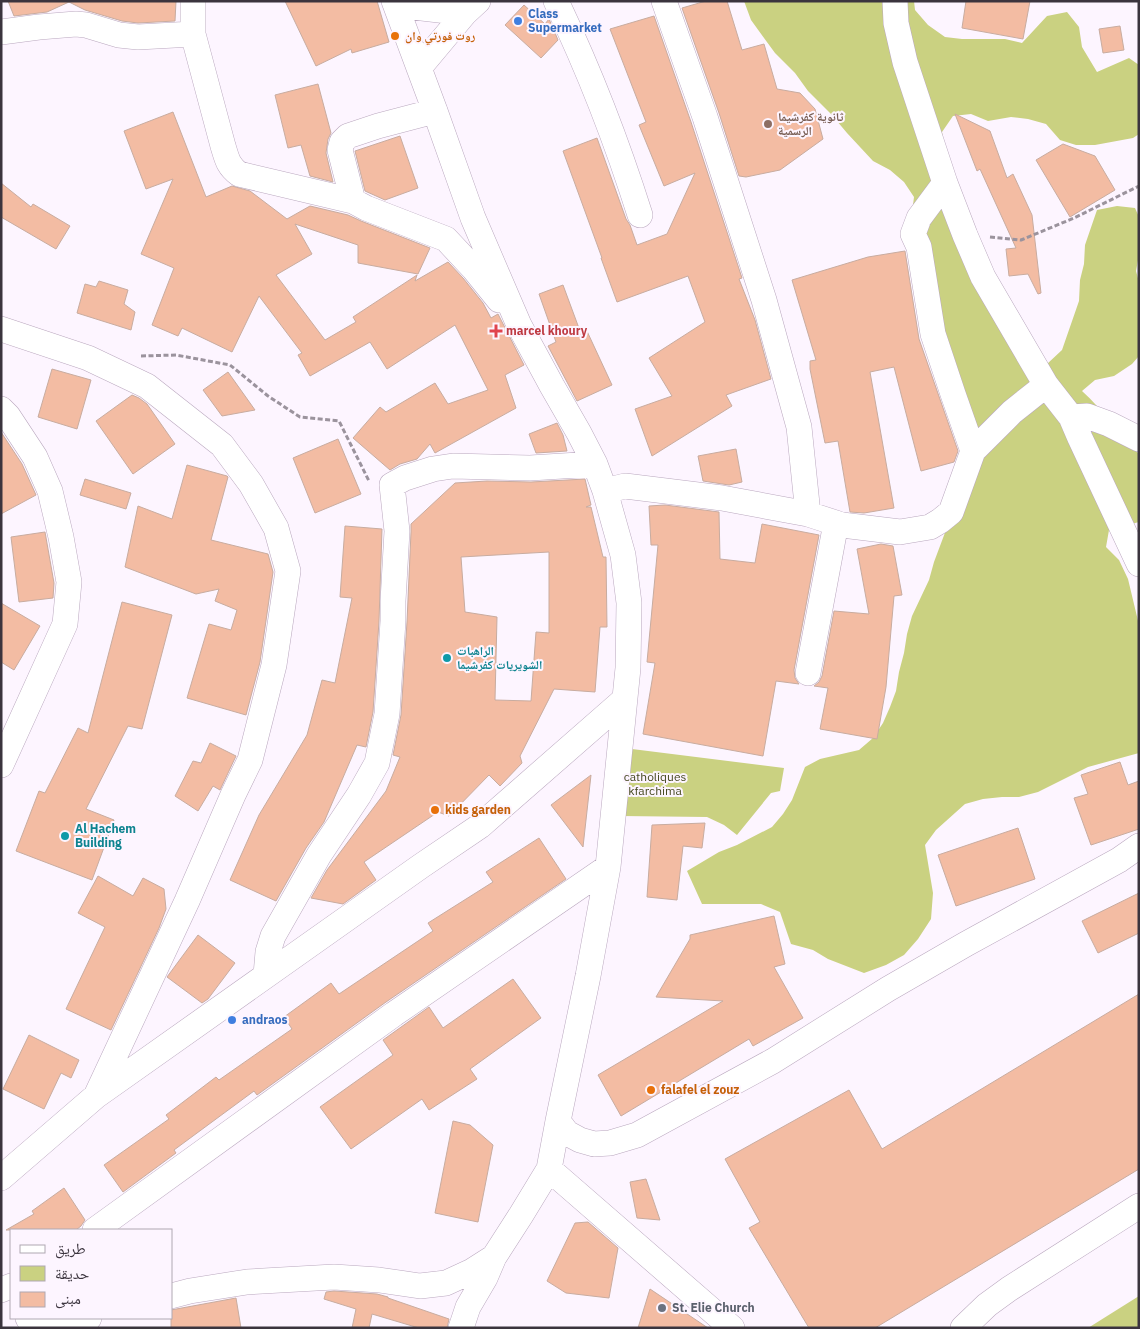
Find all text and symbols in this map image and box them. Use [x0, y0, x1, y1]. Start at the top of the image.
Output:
place label: Class Supermarket [528, 6, 602, 35]
marker: Class Supermarket [512, 15, 524, 27]
place label: روت فورتي وان [405, 28, 476, 46]
marker: روت فورتي وان [389, 30, 401, 42]
place label: ثانوية كفرشيما الرسمية [778, 109, 844, 138]
marker: ثانوية كفرشيما الرسمية [762, 118, 774, 130]
place label: marcel khoury [506, 323, 588, 338]
marker: marcel khoury [490, 325, 502, 337]
place label: الراهبات الشويريات كفرشيما [457, 643, 542, 672]
marker: الراهبات الشويريات كفرشيما [441, 652, 453, 664]
park label: catholiques kfarchima [624, 769, 686, 798]
place label: kids garden [445, 802, 511, 817]
marker: kids garden [429, 804, 441, 816]
place label: Al Hachem Building [75, 821, 136, 850]
marker: Al Hachem Building [59, 830, 71, 842]
place label: andraos [242, 1012, 288, 1027]
marker: andraos [226, 1014, 238, 1026]
place label: falafel el zouz [661, 1082, 740, 1097]
marker: falafel el zouz [645, 1084, 657, 1096]
legend [10, 1229, 172, 1319]
text: طريق [55, 1239, 86, 1259]
text: حديقة [55, 1264, 90, 1283]
text: مبنى [55, 1289, 81, 1309]
place label: St. Elie Church [672, 1300, 755, 1315]
marker: St. Elie Church [656, 1302, 668, 1314]

